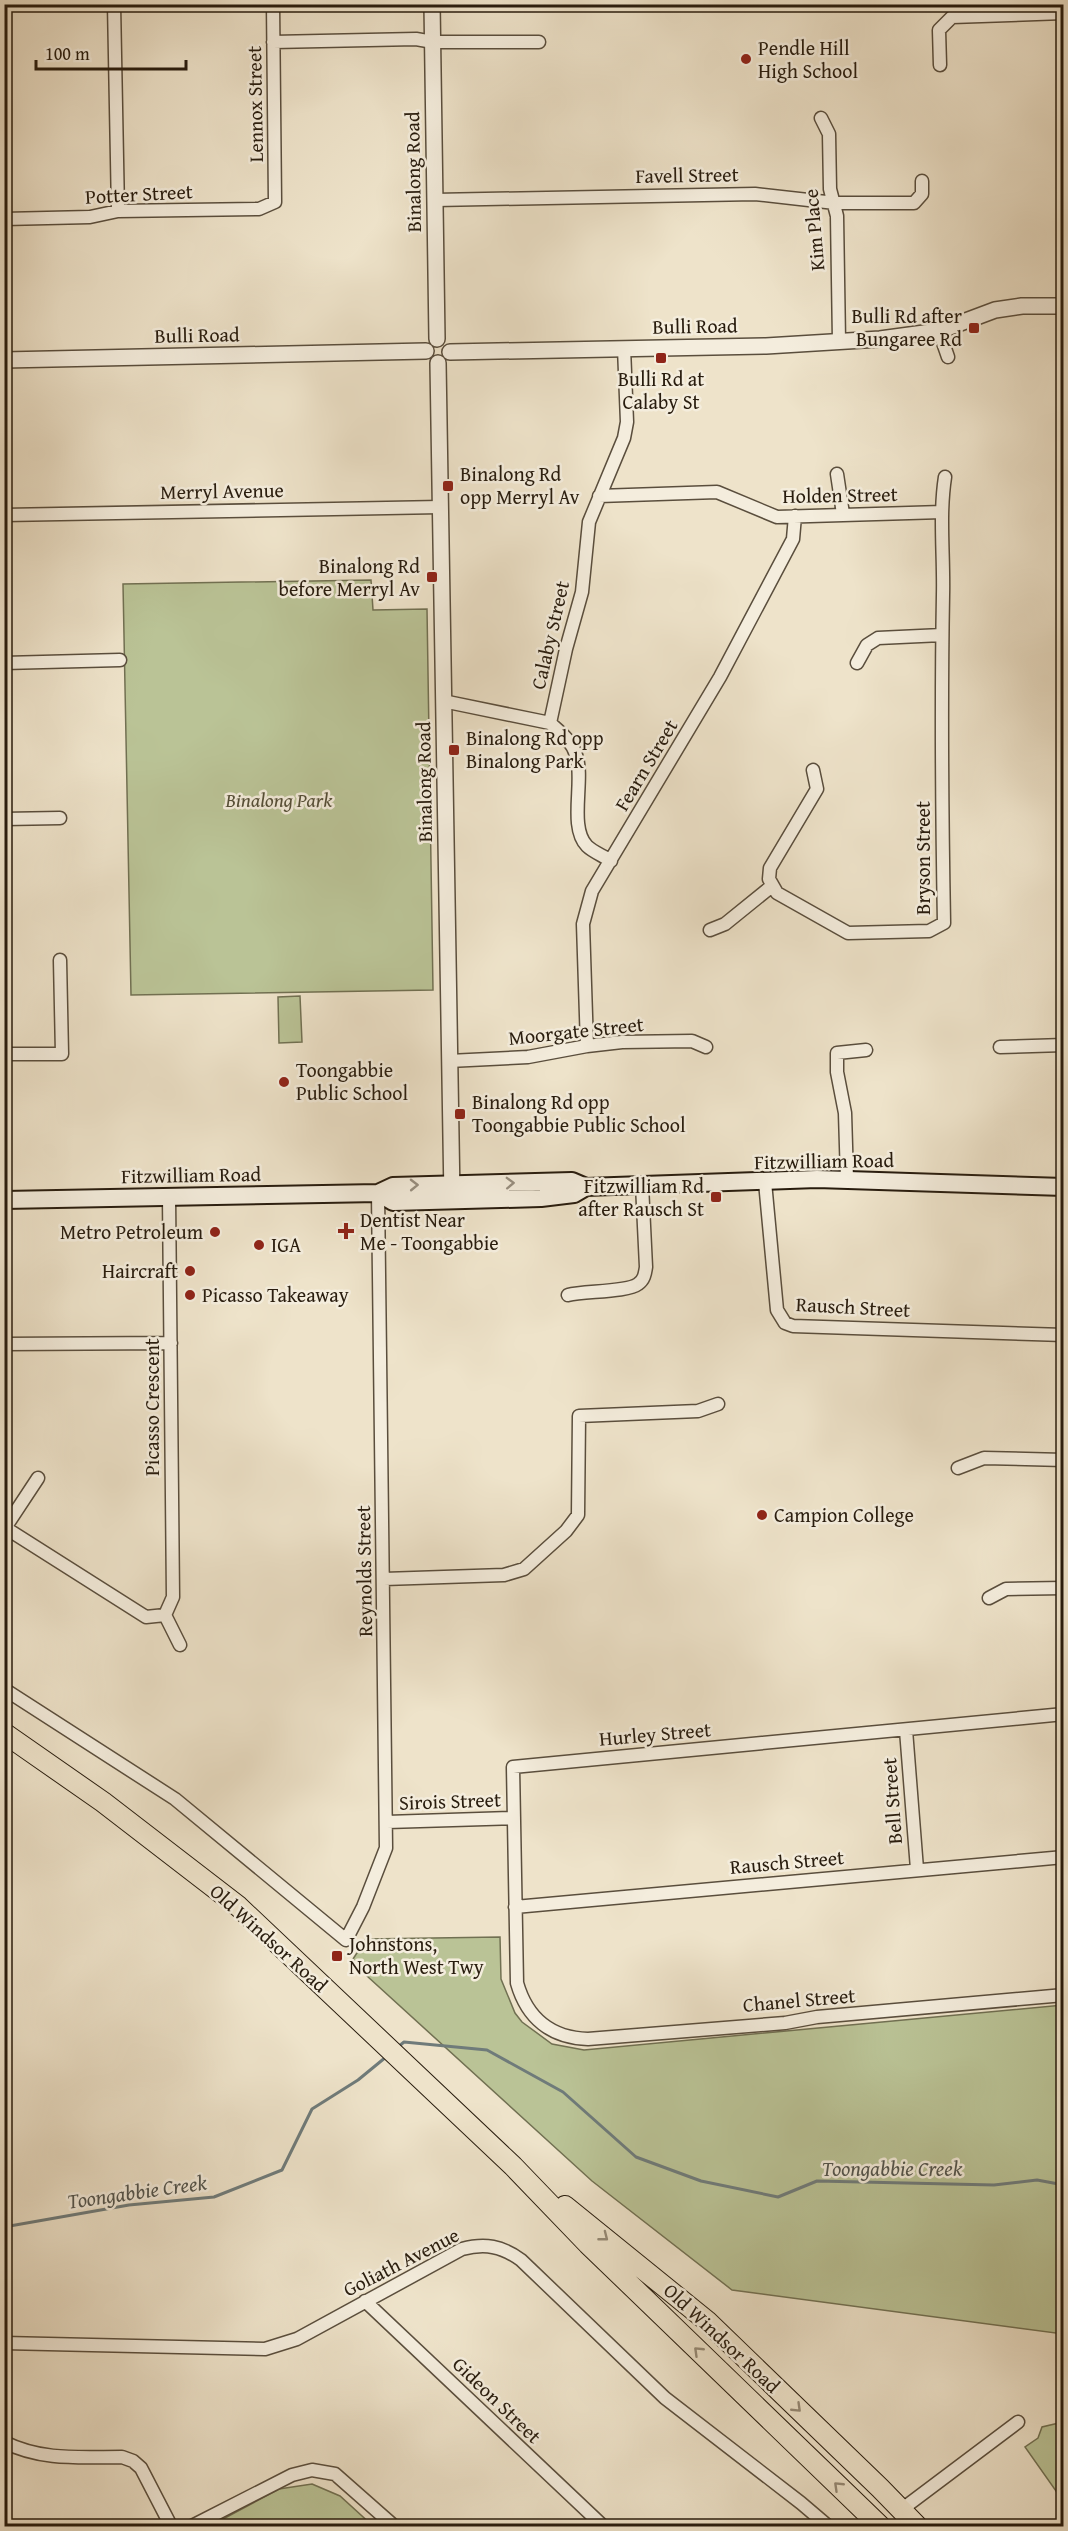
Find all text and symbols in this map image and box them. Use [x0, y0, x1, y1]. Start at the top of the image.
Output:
scale bar [36, 33, 186, 71]
place label: Pendle Hill High School [758, 33, 858, 85]
text: 100 m [45, 40, 90, 67]
street label: Lennox Street [239, 45, 270, 163]
marker: Pendle Hill High School [739, 52, 753, 66]
street label: Binalong Road [397, 111, 428, 233]
street label: Favell Street [635, 159, 739, 190]
street label: Potter Street [84, 176, 194, 211]
street label: Kim Place [795, 188, 832, 272]
place label: Bulli Rd after Bungaree Rd [851, 301, 962, 353]
street label: Bulli Road [652, 310, 738, 341]
street label: Bulli Road [154, 319, 240, 350]
marker: Bulli Rd after Bungaree Rd [967, 321, 981, 335]
marker: Bulli Rd at Calaby St [654, 351, 668, 365]
place label: Bulli Rd at Calaby St [618, 364, 704, 416]
place label: Binalong Rd opp Merryl Av [460, 459, 580, 511]
street label: Merryl Avenue [160, 475, 284, 506]
marker: Binalong Rd opp Merryl Av [441, 479, 455, 493]
street label: Holden Street [782, 479, 898, 510]
place label: Binalong Rd before Merryl Av [279, 551, 420, 603]
marker: Binalong Rd before Merryl Av [425, 570, 439, 584]
street label: Calaby Street [523, 578, 576, 692]
street label: Fearn Street [607, 713, 684, 816]
street label: Binalong Road [408, 721, 439, 843]
place label: Binalong Rd opp Binalong Park [466, 723, 604, 775]
marker: Binalong Rd opp Binalong Park [447, 743, 461, 757]
park label: Binalong Park [225, 785, 333, 814]
street label: Bryson Street [908, 801, 937, 915]
street label: Moorgate Street [507, 1009, 645, 1052]
place label: Toongabbie Public School [296, 1055, 408, 1107]
marker: Toongabbie Public School [277, 1075, 291, 1089]
place label: Binalong Rd opp Toongabbie Public School [472, 1087, 686, 1139]
marker: Binalong Rd opp Toongabbie Public School [453, 1107, 467, 1121]
street label: Fitzwilliam Road [754, 1145, 894, 1176]
street label: Fitzwilliam Road [121, 1159, 261, 1190]
place label: Fitzwilliam Rd after Rausch St [578, 1171, 704, 1223]
one-way arrow [506, 1176, 515, 1189]
one-way arrow [410, 1179, 419, 1191]
marker: Fitzwilliam Rd after Rausch St [709, 1190, 723, 1204]
place label: Dentist Near Me - Toongabbie [360, 1205, 499, 1257]
place label: Metro Petroleum [60, 1217, 204, 1246]
marker: Dentist Near Me - Toongabbie [337, 1222, 355, 1240]
marker: Metro Petroleum [208, 1225, 222, 1239]
place label: IGA [271, 1230, 301, 1259]
marker: IGA [252, 1238, 266, 1252]
place label: Haircraft [102, 1256, 178, 1285]
marker: Haircraft [183, 1264, 197, 1278]
place label: Picasso Takeaway [202, 1280, 349, 1309]
marker: Picasso Takeaway [183, 1288, 197, 1302]
street label: Rausch Street [795, 1289, 911, 1324]
street label: Picasso Crescent [137, 1338, 166, 1476]
place label: Campion College [774, 1500, 914, 1529]
street label: Reynolds Street [348, 1505, 379, 1637]
marker: Campion College [755, 1508, 769, 1522]
street label: Hurley Street [598, 1714, 712, 1753]
street label: Bell Street [874, 1757, 909, 1845]
street label: Sirois Street [398, 1784, 502, 1817]
street label: Rausch Street [729, 1842, 845, 1881]
street label: Old Windsor Road [204, 1877, 335, 1999]
place label: Johnstons, North West Twy [346, 1929, 484, 1981]
marker: Johnstons, North West Twy [330, 1949, 344, 1963]
street label: Chanel Street [742, 1980, 856, 2019]
water label: Toongabbie Creek [822, 2153, 963, 2184]
water label: Toongabbie Creek [65, 2166, 209, 2217]
street label: Goliath Avenue [338, 2220, 464, 2303]
one-way arrow [598, 2230, 609, 2241]
street label: Old Windsor Road [658, 2276, 787, 2400]
one-way arrow [694, 2347, 705, 2358]
street label: Gideon Street [446, 2350, 548, 2450]
one-way arrow [791, 2401, 801, 2412]
one-way arrow [835, 2482, 845, 2493]

